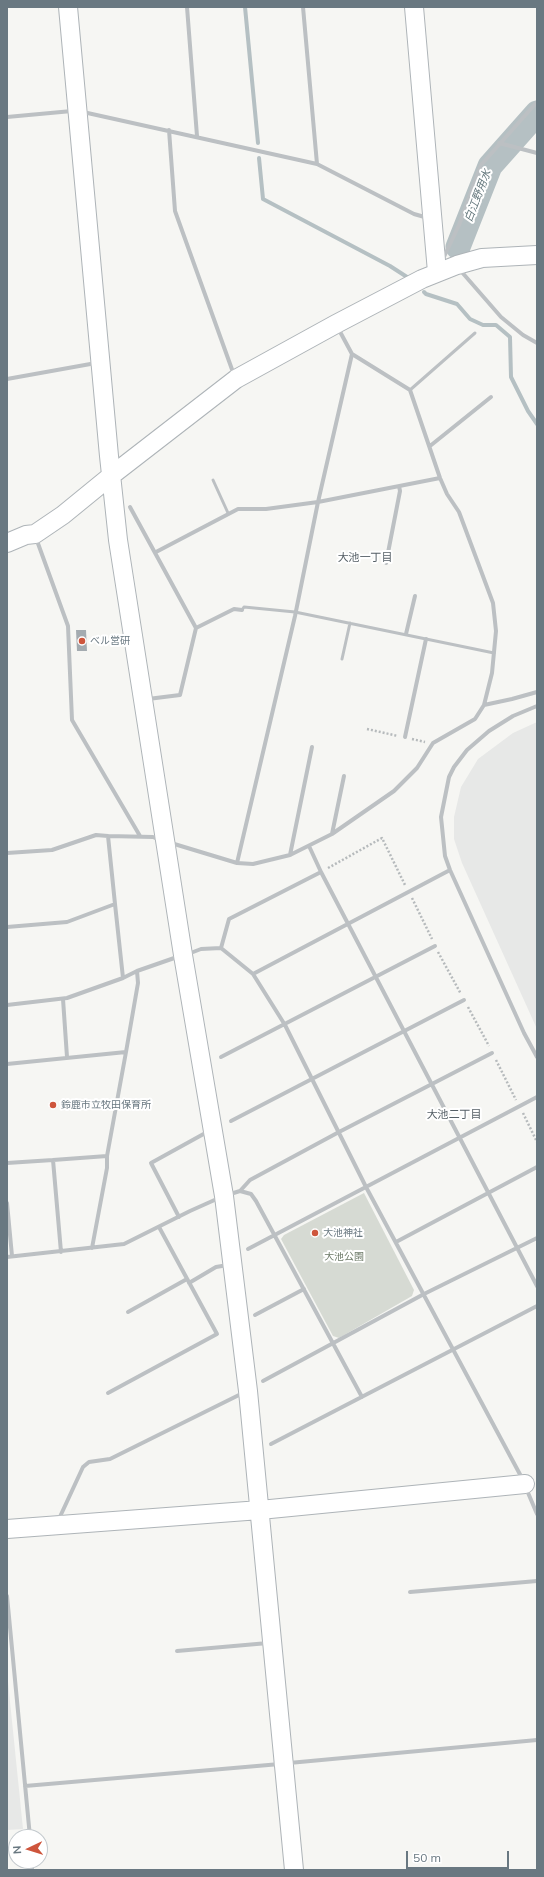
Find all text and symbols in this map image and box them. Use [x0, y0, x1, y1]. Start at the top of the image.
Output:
water label: 白江野用水 [462, 168, 494, 224]
district label: 大池一丁目 [338, 551, 392, 565]
place label: べル営研 [90, 635, 130, 647]
marker: べル営研 [77, 636, 87, 646]
place label: 鈴鹿市立牧田保育所 [61, 1099, 151, 1111]
marker: 鈴鹿市立牧田保育所 [48, 1100, 58, 1110]
district label: 大池二丁目 [427, 1108, 481, 1122]
place label: 大池神社 [323, 1227, 363, 1239]
marker: 大池神社 [310, 1228, 320, 1238]
park label: 大池公園 [324, 1251, 364, 1263]
north arrow [8, 1829, 48, 1869]
scale bar [408, 1843, 511, 1869]
text: N [10, 1845, 24, 1854]
text: 50 m [413, 1850, 441, 1865]

